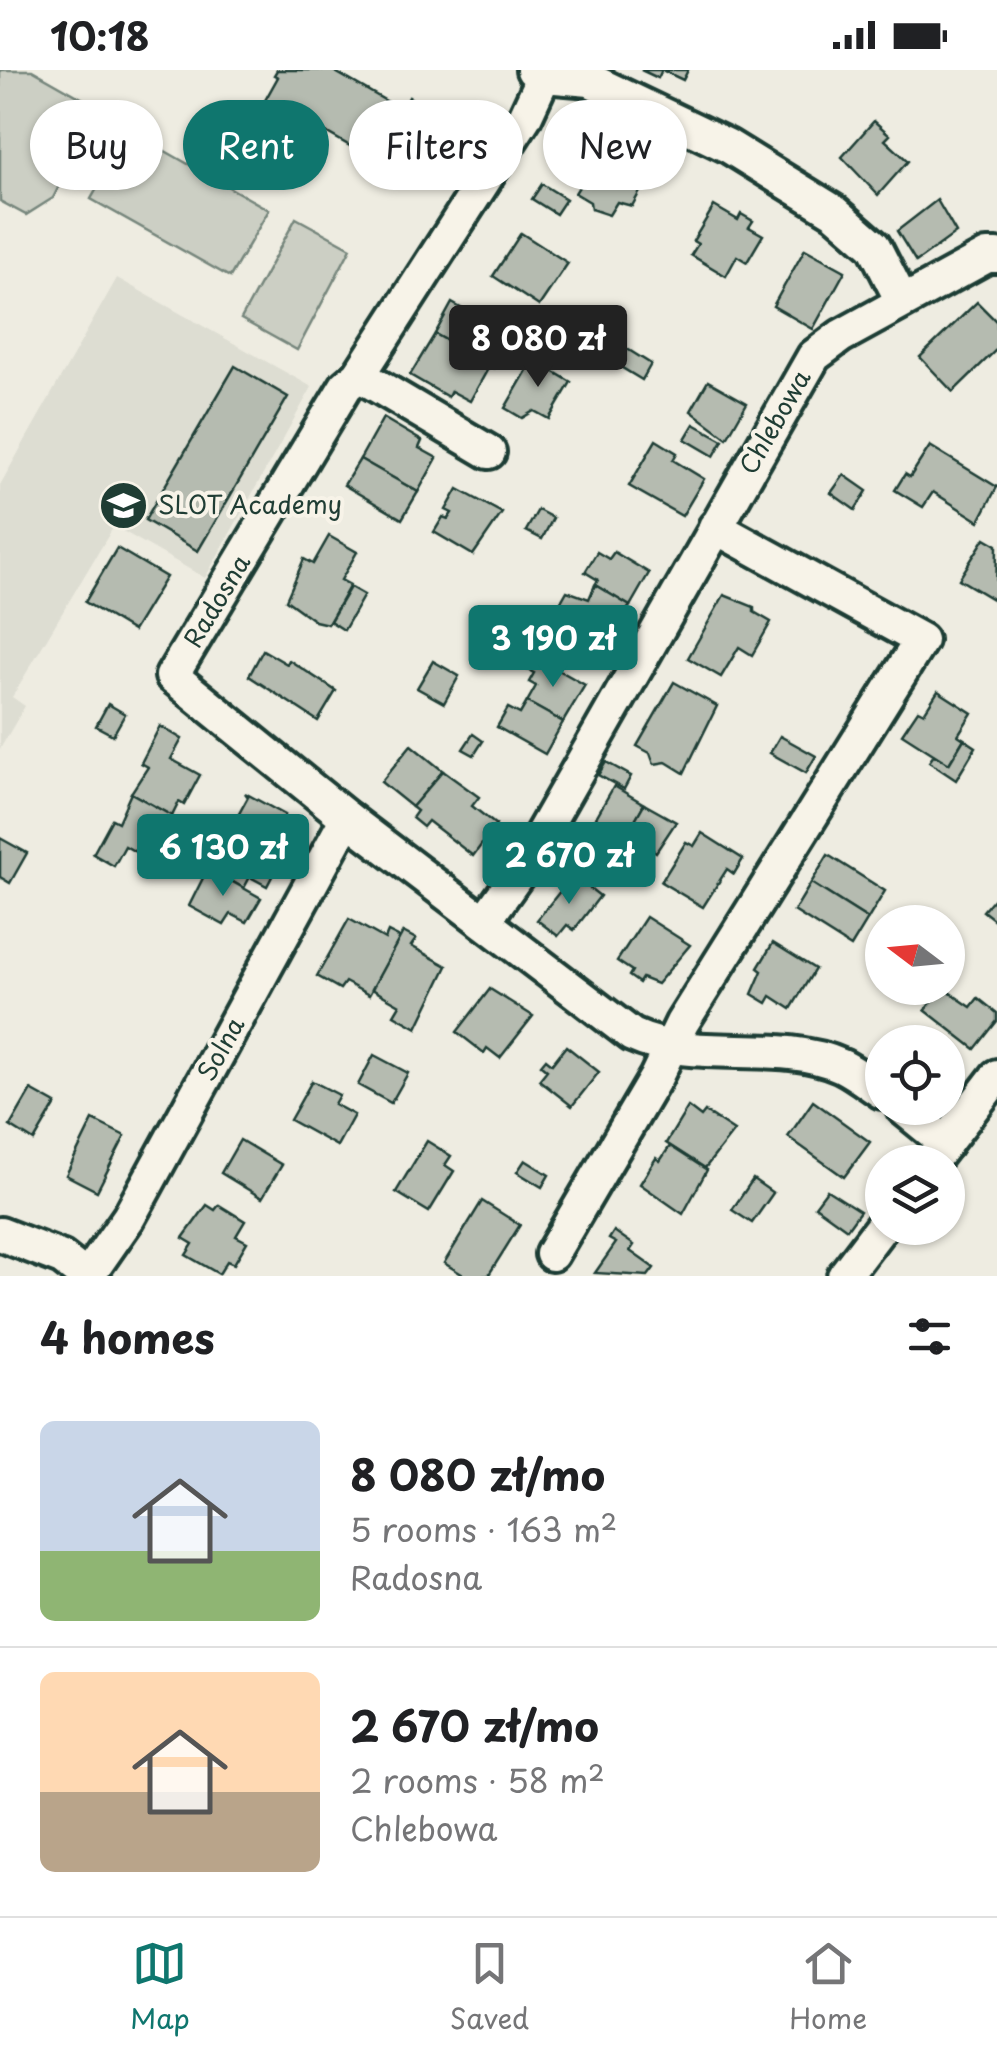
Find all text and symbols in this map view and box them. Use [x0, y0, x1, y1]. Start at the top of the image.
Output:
text: 10:18 [50, 7, 149, 64]
chip: Buy [30, 100, 163, 190]
chip: Rent [183, 100, 329, 190]
chip: Filters [349, 100, 523, 190]
chip: New [543, 100, 687, 190]
pin: 8 080 zł [435, 305, 641, 390]
text: 8 080 zł [471, 313, 605, 361]
street label: Chlebowa [729, 362, 820, 481]
school or university icon: SLOT Academy [97, 479, 149, 531]
place label: SLOT Academy [158, 485, 342, 523]
street label: Radosna [173, 546, 259, 655]
pin: 3 190 zł [450, 605, 656, 690]
text: 3 190 zł [491, 613, 615, 661]
pin: 6 130 zł [120, 814, 326, 899]
text: 6 130 zł [159, 822, 287, 870]
pin: 2 670 zł [466, 822, 672, 907]
text: 2 670 zł [505, 830, 633, 878]
north arrow [865, 905, 965, 1005]
map controls [865, 905, 965, 1245]
street label: Solna [187, 1009, 253, 1088]
button: locate [865, 1025, 965, 1125]
button: layers [865, 1145, 965, 1245]
text: 4 homes [40, 1305, 215, 1368]
icon: filters [902, 1309, 957, 1364]
text: 8 080 zł/mo [350, 1442, 605, 1505]
icon: home [120, 1461, 240, 1581]
text: 5 rooms · 163 m² [350, 1505, 617, 1553]
text: Radosna [350, 1553, 482, 1601]
text: 2 670 zł/mo [350, 1693, 599, 1756]
icon: home [120, 1712, 240, 1832]
text: 2 rooms · 58 m² [350, 1756, 605, 1804]
text: Chlebowa [350, 1804, 498, 1852]
tab: Map [130, 1936, 190, 2039]
tab: Saved [450, 1936, 529, 2039]
tab: Home [789, 1936, 867, 2039]

